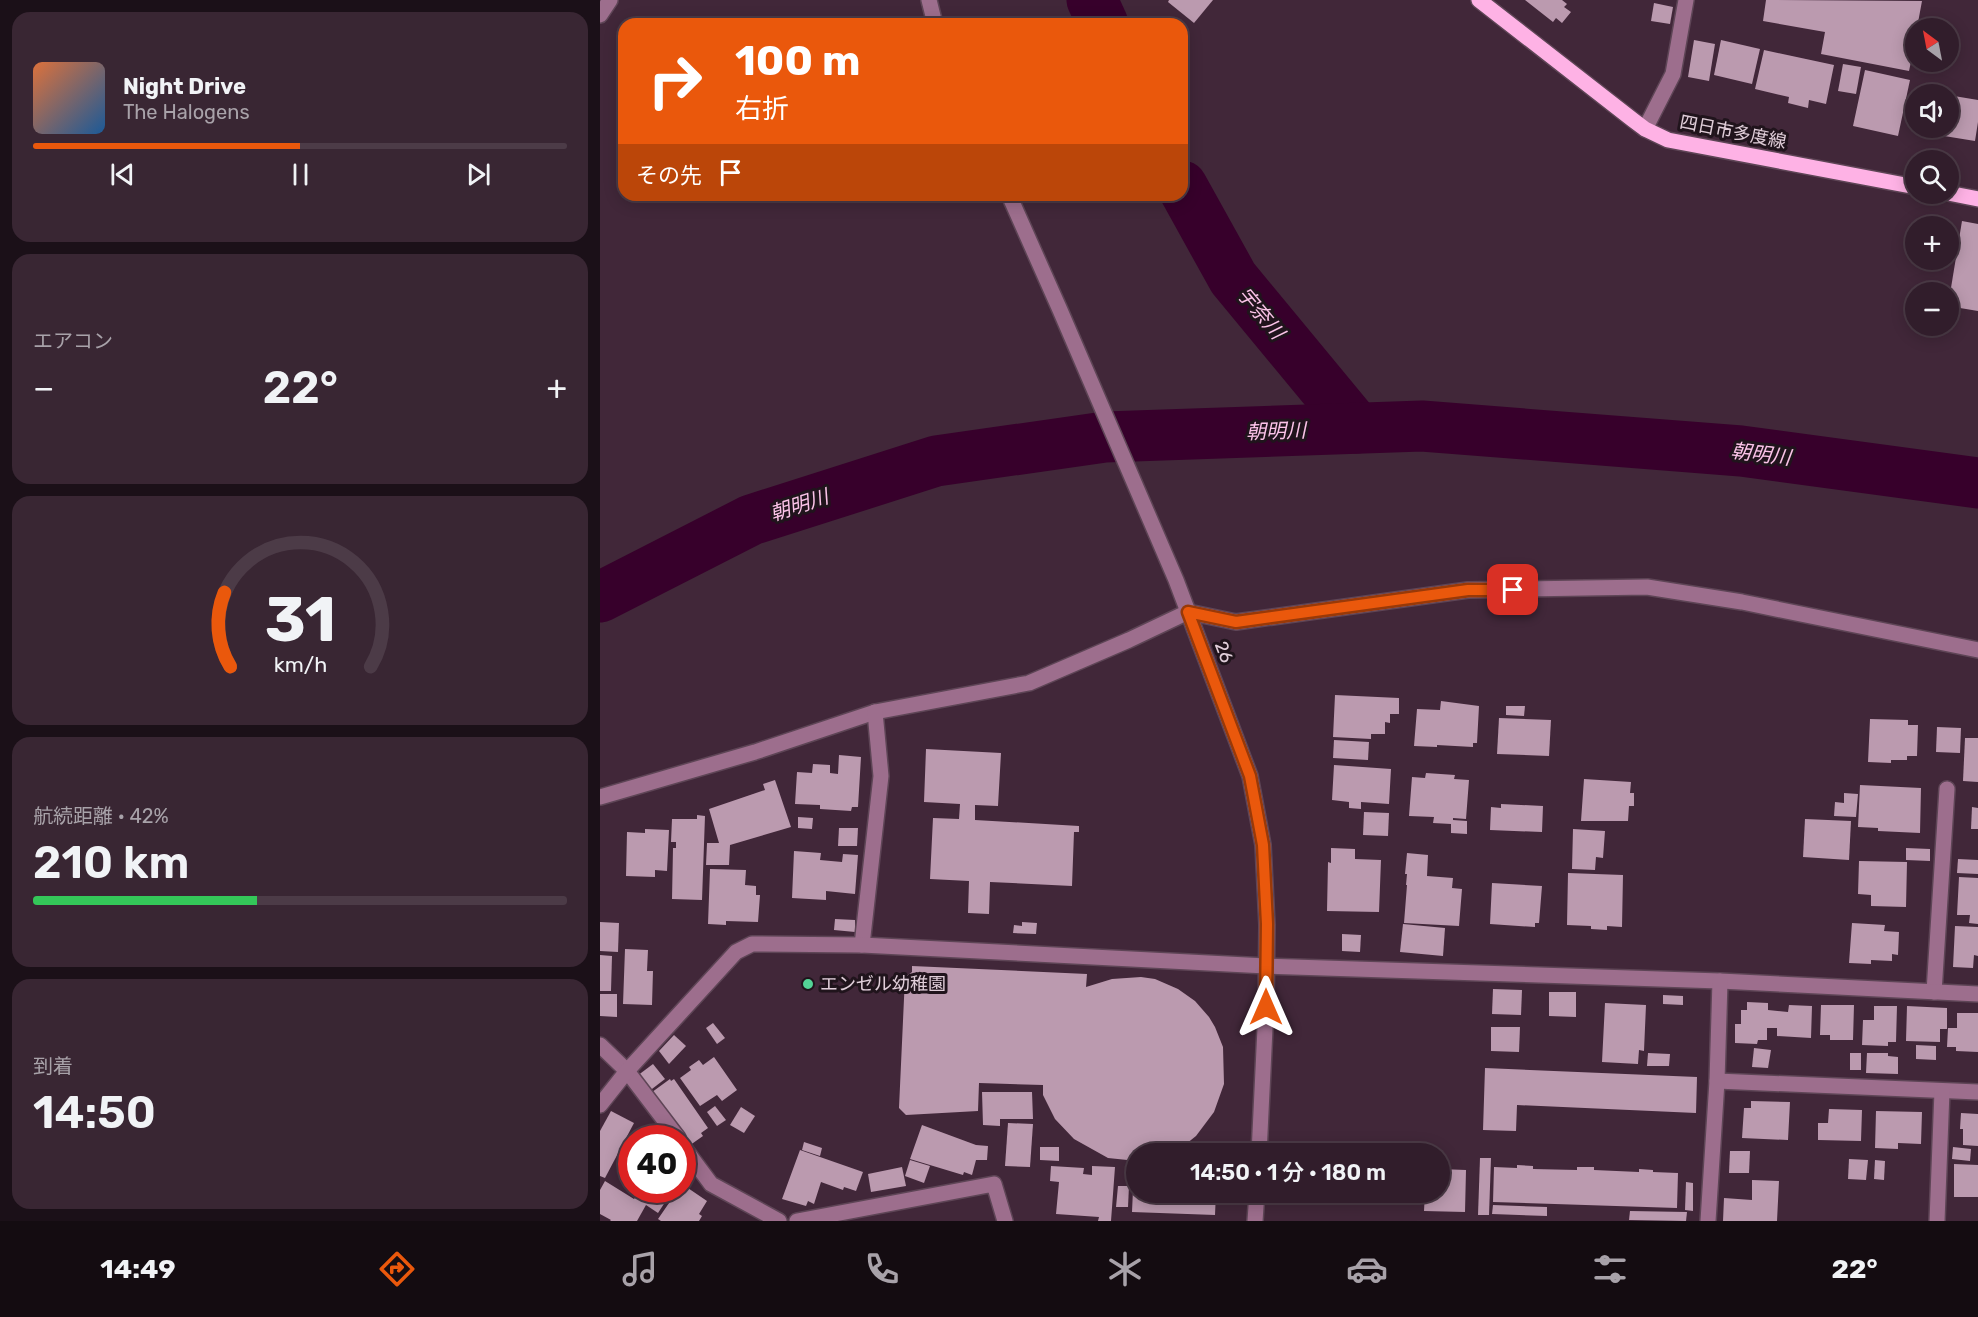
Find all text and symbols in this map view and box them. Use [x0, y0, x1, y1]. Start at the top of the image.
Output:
north arrow [1905, 18, 1959, 72]
map controls [1905, 18, 1959, 336]
text: 100 m [735, 36, 860, 86]
icon: right [636, 42, 714, 120]
text: Night Drive [123, 73, 246, 100]
button: sound [1905, 84, 1959, 138]
text: 右折 [735, 93, 789, 125]
text: The Halogens [123, 100, 250, 124]
street label: 四日市多度線 [1678, 111, 1788, 153]
button: search [1905, 150, 1959, 204]
icon: arrive [714, 156, 747, 189]
icon: previous [106, 158, 139, 191]
icon: pause [284, 158, 317, 191]
icon: next [462, 158, 495, 191]
text: その先 [636, 162, 702, 189]
button: + [1905, 216, 1959, 270]
water label: 宇奈川 [1233, 282, 1291, 345]
button: − [1905, 282, 1959, 336]
text: エアコン [33, 329, 113, 353]
text: 22° [263, 361, 338, 414]
text: − [33, 368, 54, 407]
text: + [546, 368, 567, 407]
water label: 朝明川 [1246, 418, 1308, 444]
water label: 朝明川 [1730, 438, 1794, 470]
water label: 朝明川 [767, 484, 833, 526]
pin [1487, 564, 1538, 615]
icon: arrive [1496, 573, 1529, 606]
text: 31 [264, 584, 336, 658]
street label: 26 [1210, 638, 1238, 666]
text: km/h [273, 653, 327, 678]
text: 航続距離 · 42% [33, 804, 169, 828]
text: 210 km [33, 836, 190, 889]
place label: エンゼル幼稚園 [820, 973, 946, 995]
position arrow [1234, 975, 1298, 1039]
marker: エンゼル幼稚園 [801, 977, 815, 991]
text: 到着 [33, 1054, 73, 1078]
text: 14:50 [33, 1086, 156, 1139]
speed limit sign: 40 [618, 1125, 696, 1203]
text: 14:50 · 1 分 · 180 m [1190, 1159, 1386, 1186]
icon: directions [376, 1248, 418, 1290]
icon: music [619, 1248, 661, 1290]
icon: phone [861, 1248, 903, 1290]
icon: climate [1104, 1248, 1146, 1290]
icon: car [1346, 1248, 1388, 1290]
icon: filters [1589, 1248, 1631, 1290]
text: 14:49 [100, 1253, 176, 1285]
text: 22° [1831, 1253, 1878, 1285]

